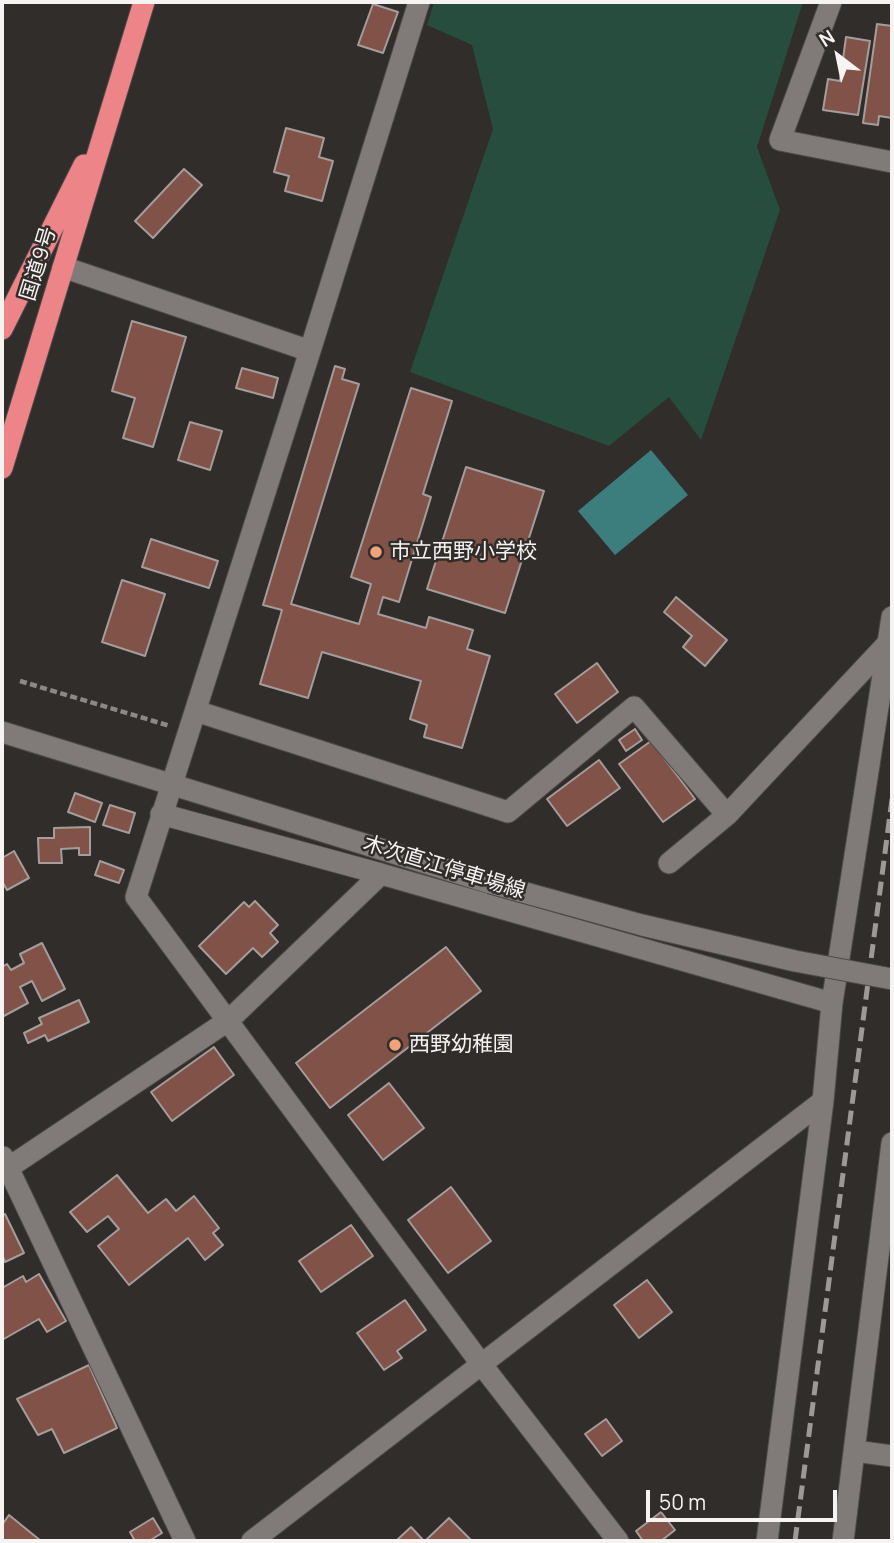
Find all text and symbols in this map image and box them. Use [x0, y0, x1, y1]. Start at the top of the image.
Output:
north arrow [803, 21, 873, 91]
text: N [814, 24, 840, 53]
street label: 国道9号 [16, 224, 62, 304]
place label: 市立西野小学校 [390, 539, 537, 565]
marker: 市立西野小学校 [368, 544, 384, 560]
street label: 木次直江停車場線 [360, 831, 528, 905]
place label: 西野幼稚園 [409, 1032, 514, 1058]
marker: 西野幼稚園 [387, 1037, 403, 1053]
scale bar [649, 1476, 840, 1520]
text: 50 m [659, 1488, 706, 1516]

